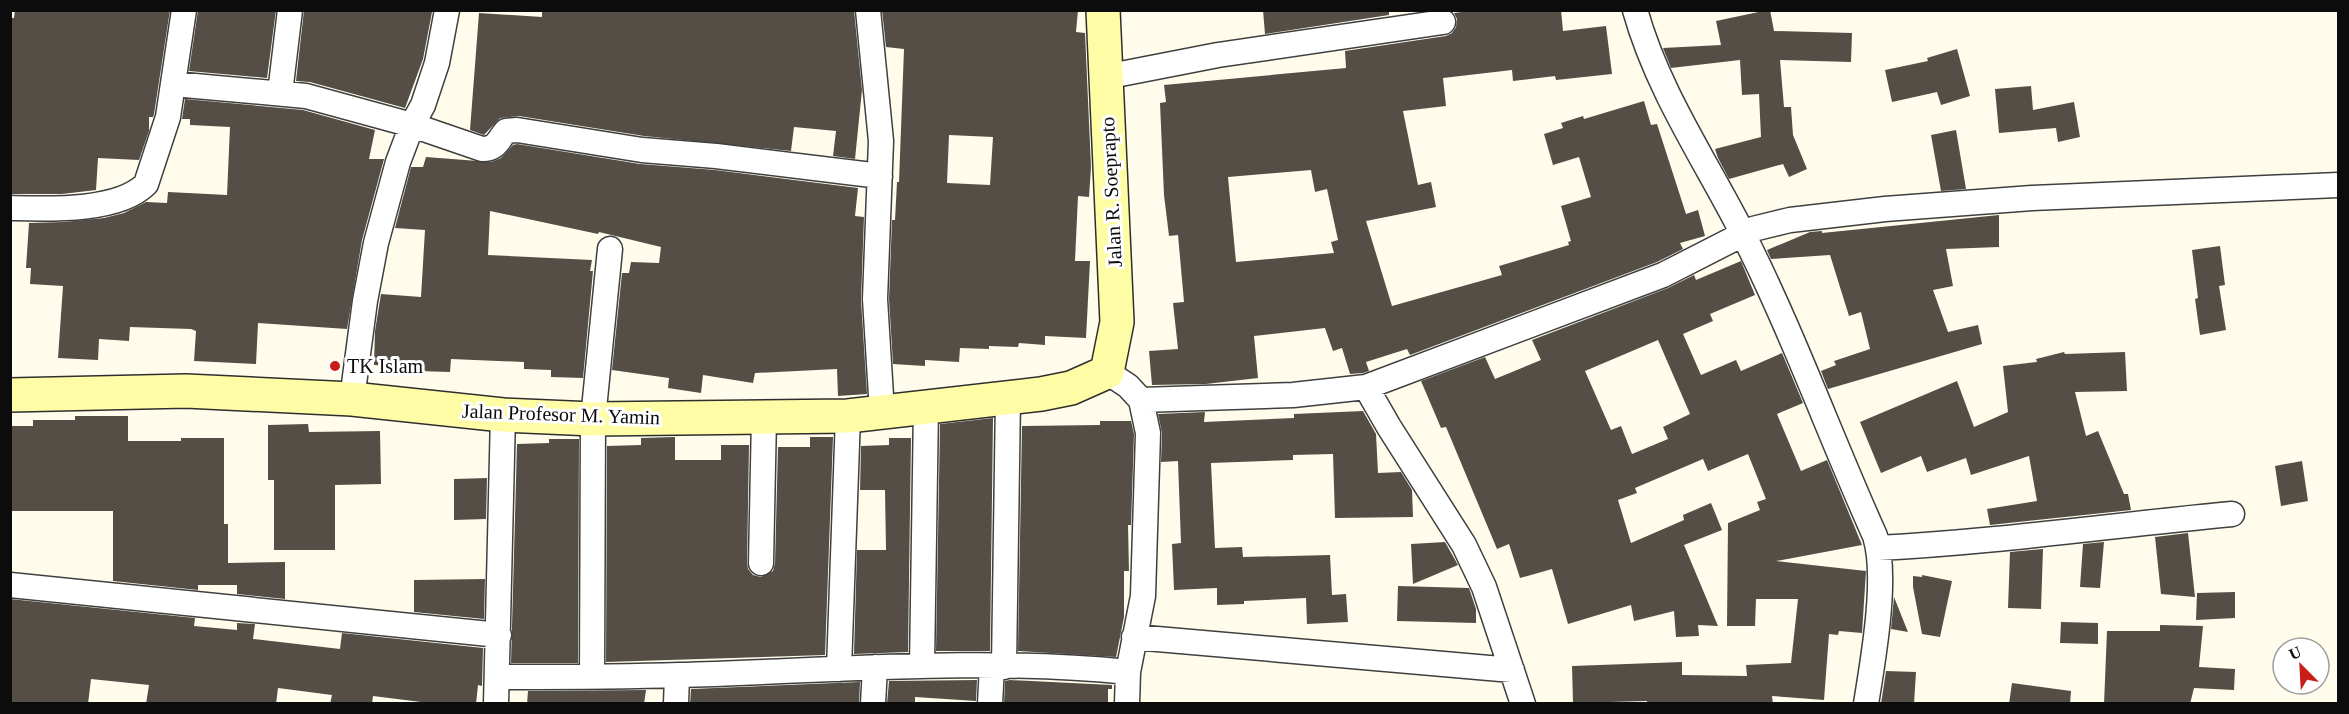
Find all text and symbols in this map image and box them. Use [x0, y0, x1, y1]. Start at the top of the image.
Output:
street label: Jalan R. Soeprapto [1096, 116, 1127, 268]
place label: TK Islam [347, 355, 424, 377]
marker: TK Islam [328, 359, 342, 373]
street label: Jalan Profesor M. Yamin [462, 400, 660, 428]
north arrow [2271, 636, 2331, 696]
text: U [2286, 642, 2304, 663]

